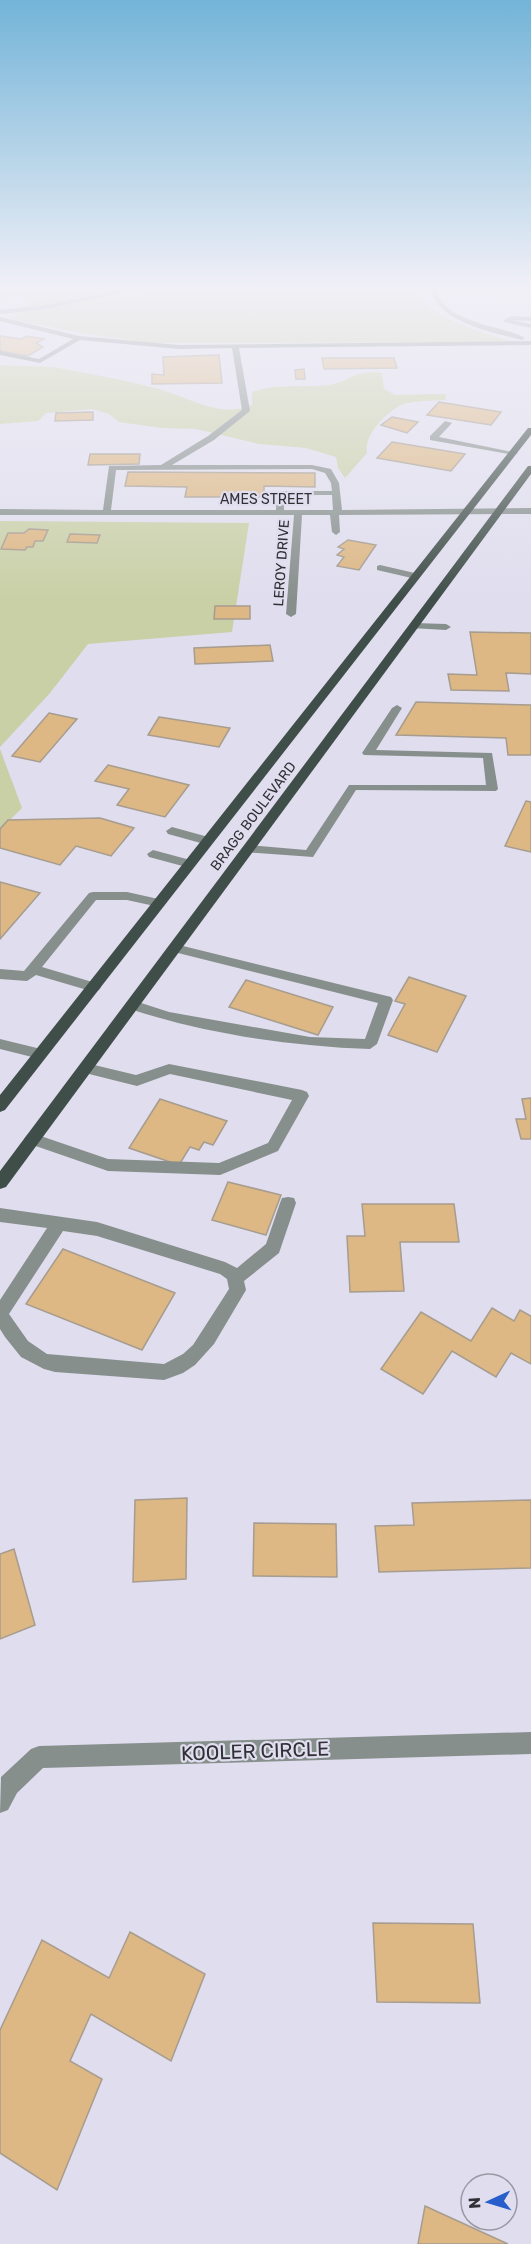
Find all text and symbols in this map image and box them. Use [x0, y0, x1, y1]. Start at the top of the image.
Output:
street label: AMES STREET [220, 491, 312, 508]
street label: LEROY DRIVE [270, 519, 293, 607]
street label: BRAGG BOULEVARD [207, 759, 300, 874]
street label: KOOLER CIRCLE [180, 1736, 330, 1766]
north arrow [459, 2172, 519, 2232]
text: N [465, 2197, 484, 2209]

